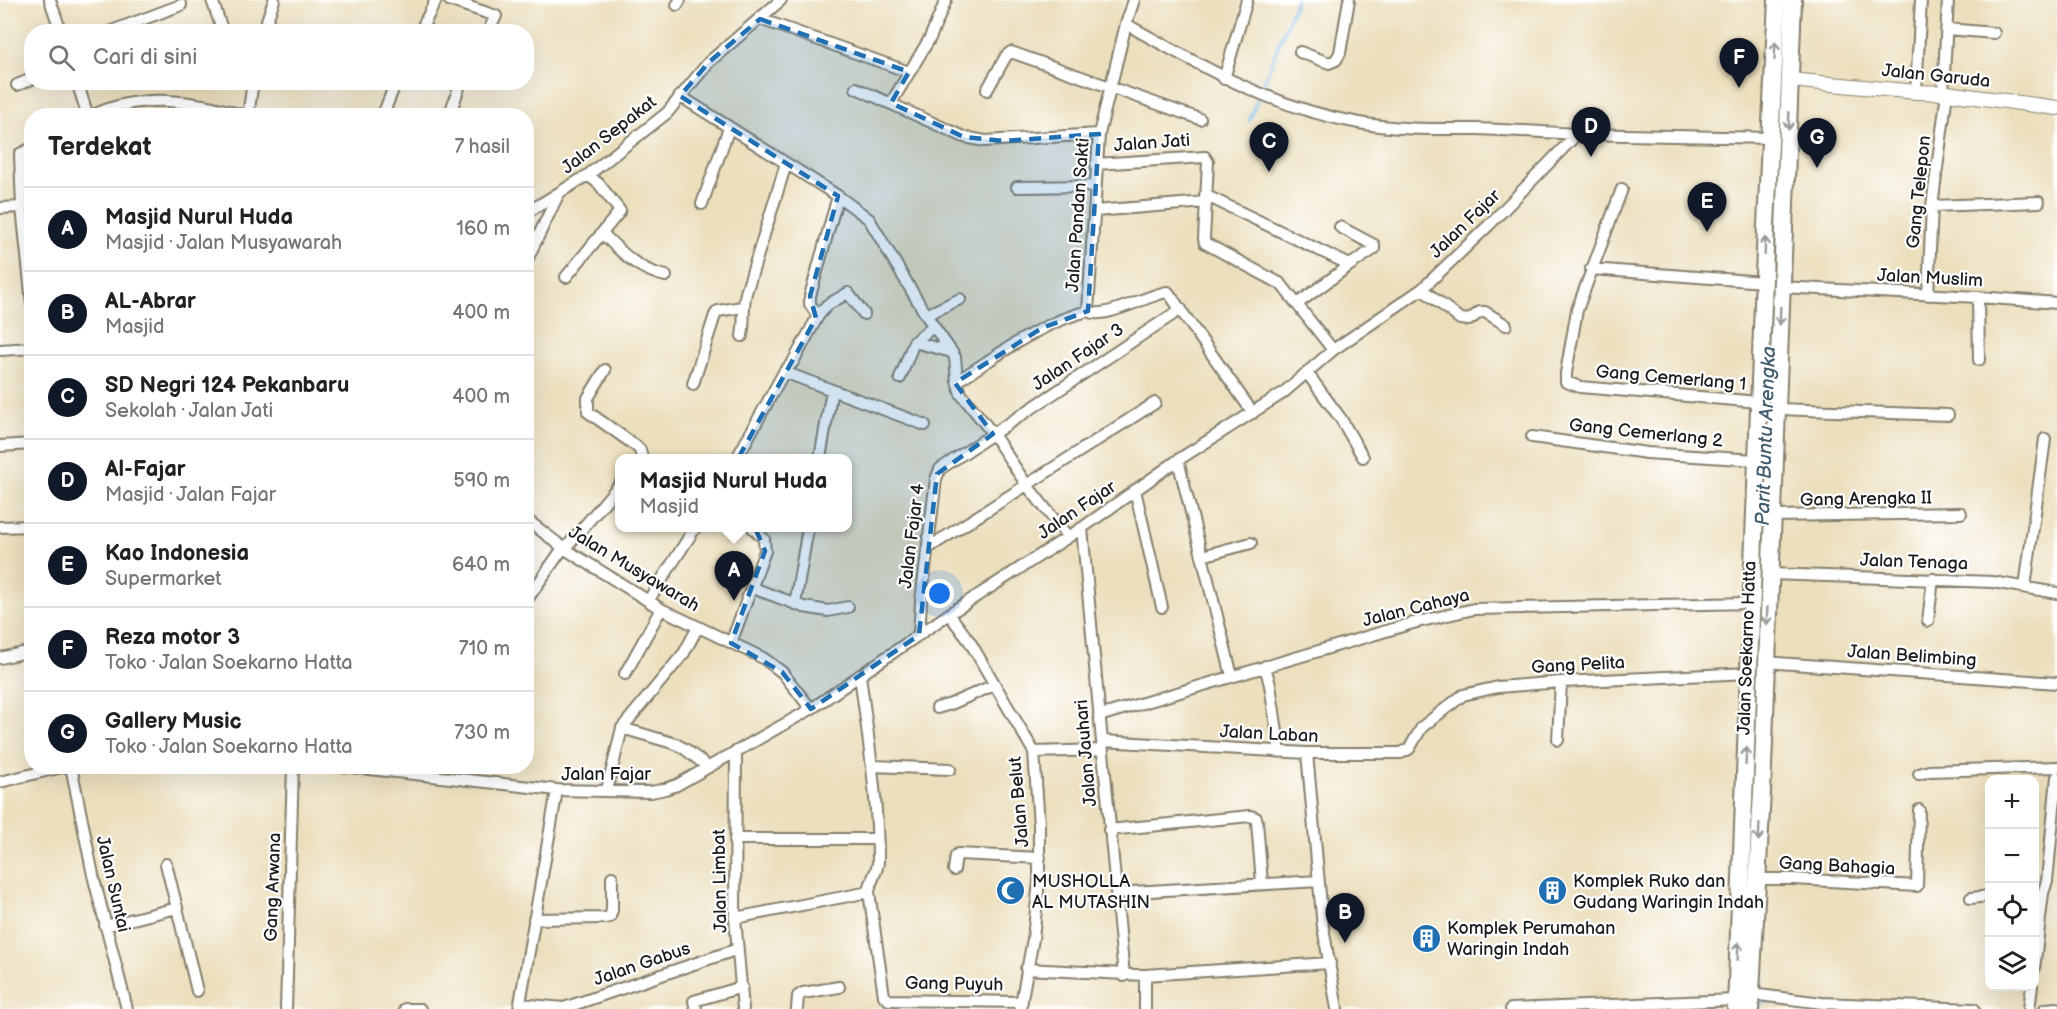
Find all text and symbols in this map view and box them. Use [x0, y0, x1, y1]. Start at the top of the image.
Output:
search box [24, 24, 534, 90]
pin: F [1720, 38, 1758, 88]
icon: search [45, 41, 78, 74]
one-way arrow [1769, 42, 1780, 62]
text: Cari di sini [93, 44, 197, 71]
street label: Jalan Garuda [1881, 60, 1991, 92]
street label: Jalan Sepakat [557, 91, 661, 178]
pin: D [1572, 108, 1610, 157]
one-way arrow [1783, 111, 1794, 131]
pin: G [1798, 118, 1836, 168]
pin: C [1250, 122, 1288, 172]
street label: Jalan Jati [1113, 130, 1191, 156]
text: Terdekat [48, 132, 151, 163]
street label: Gang Telepon [1903, 134, 1935, 250]
text: 7 hasil [455, 135, 510, 159]
street label: Jalan Pandan Sakti [1062, 137, 1094, 293]
pin: E [1688, 182, 1726, 232]
street label: Jalan Fajar [1425, 185, 1505, 263]
text: Masjid Nurul Huda [105, 204, 293, 231]
text: A [61, 217, 74, 241]
text: 160 m [456, 217, 510, 241]
text: Masjid · Jalan Musyawarah [105, 231, 342, 255]
one-way arrow [1760, 237, 1771, 257]
street label: Jalan Muslim [1877, 265, 1983, 291]
text: AL-Abrar [105, 288, 196, 315]
text: B [60, 301, 75, 325]
text: 400 m [452, 301, 510, 325]
one-way arrow [1774, 306, 1785, 326]
text: Masjid [105, 315, 164, 339]
street label: Jalan Fajar 3 [1028, 319, 1128, 395]
water label: Parit Buntu Arengka [1751, 346, 1781, 526]
street label: Gang Cemerlang 1 [1595, 361, 1747, 395]
text: SD Negri 124 Pekanbaru [105, 372, 349, 399]
text: C [60, 385, 75, 409]
text: 400 m [452, 385, 510, 409]
text: Sekolah · Jalan Jati [105, 399, 273, 423]
street label: Gang Cemerlang 2 [1568, 414, 1724, 452]
popup [615, 454, 852, 532]
text: Al-Fajar [105, 456, 186, 483]
text: Masjid Nurul Huda [639, 468, 828, 495]
text: D [61, 469, 74, 493]
text: 590 m [453, 469, 510, 493]
street label: Jalan Fajar [1034, 476, 1120, 544]
street label: Jalan Fajar 4 [895, 482, 929, 590]
text: Masjid · Jalan Fajar [105, 483, 276, 507]
street label: Gang Arengka II [1800, 487, 1932, 511]
text: Masjid [639, 495, 699, 519]
street label: Jalan Musyawarah [565, 522, 703, 616]
text: Kao Indonesia [105, 540, 249, 567]
street label: Jalan Tenaga [1860, 550, 1968, 574]
pin: A [714, 552, 754, 601]
text: E [61, 553, 74, 577]
text: 640 m [452, 553, 510, 577]
street label: Jalan Soekarno Hatta [1733, 561, 1761, 735]
text: Supermarket [105, 567, 221, 591]
your location [925, 579, 954, 608]
street label: Jalan Cahaya [1360, 585, 1472, 631]
one-way arrow [1762, 605, 1773, 625]
text: Reza motor 3 [105, 624, 240, 651]
text: F [61, 637, 74, 661]
text: 710 m [459, 637, 510, 661]
street label: Jalan Belimbing [1847, 641, 1977, 671]
text: Toko · Jalan Soekarno Hatta [105, 651, 353, 675]
street label: Gang Pelita [1531, 652, 1625, 678]
street label: Jalan Jauhari [1071, 699, 1101, 807]
text: Gallery Music [105, 708, 242, 735]
text: G [60, 721, 75, 745]
text: 730 m [454, 721, 510, 745]
street label: Jalan Laban [1219, 721, 1319, 747]
text: Toko · Jalan Soekarno Hatta [105, 735, 353, 759]
one-way arrow [1740, 746, 1751, 766]
street label: Jalan Belut [1005, 755, 1033, 848]
street label: Jalan Fajar [561, 764, 651, 785]
map controls [1985, 775, 2039, 991]
button: + [1985, 775, 2039, 829]
one-way arrow [1754, 821, 1765, 841]
street label: Jalan Limbat [709, 828, 731, 933]
button: − [1985, 829, 2039, 883]
street label: Gang Arwana [261, 832, 285, 942]
street label: Jalan Suntai [92, 834, 134, 934]
street label: Gang Bahagia [1778, 852, 1896, 880]
place label: MUSHOLLA AL MUTASHIN [1032, 871, 1150, 913]
place label: Komplek Ruko dan Gudang Waringin Indah [1573, 871, 1764, 913]
mosque icon: MUSHOLLA AL MUTASHIN [995, 875, 1027, 907]
building icon: Komplek Ruko dan Gudang Waringin Indah [1536, 875, 1568, 907]
button: locate [1985, 883, 2039, 937]
pin: B [1326, 894, 1364, 943]
place label: Komplek Perumahan Waringin Indah [1447, 918, 1615, 960]
building icon: Komplek Perumahan Waringin Indah [1410, 922, 1442, 954]
button: layers [1985, 937, 2039, 991]
street label: Jalan Gabus [591, 938, 693, 990]
one-way arrow [1732, 941, 1744, 961]
street label: Gang Puyuh [905, 973, 1003, 995]

